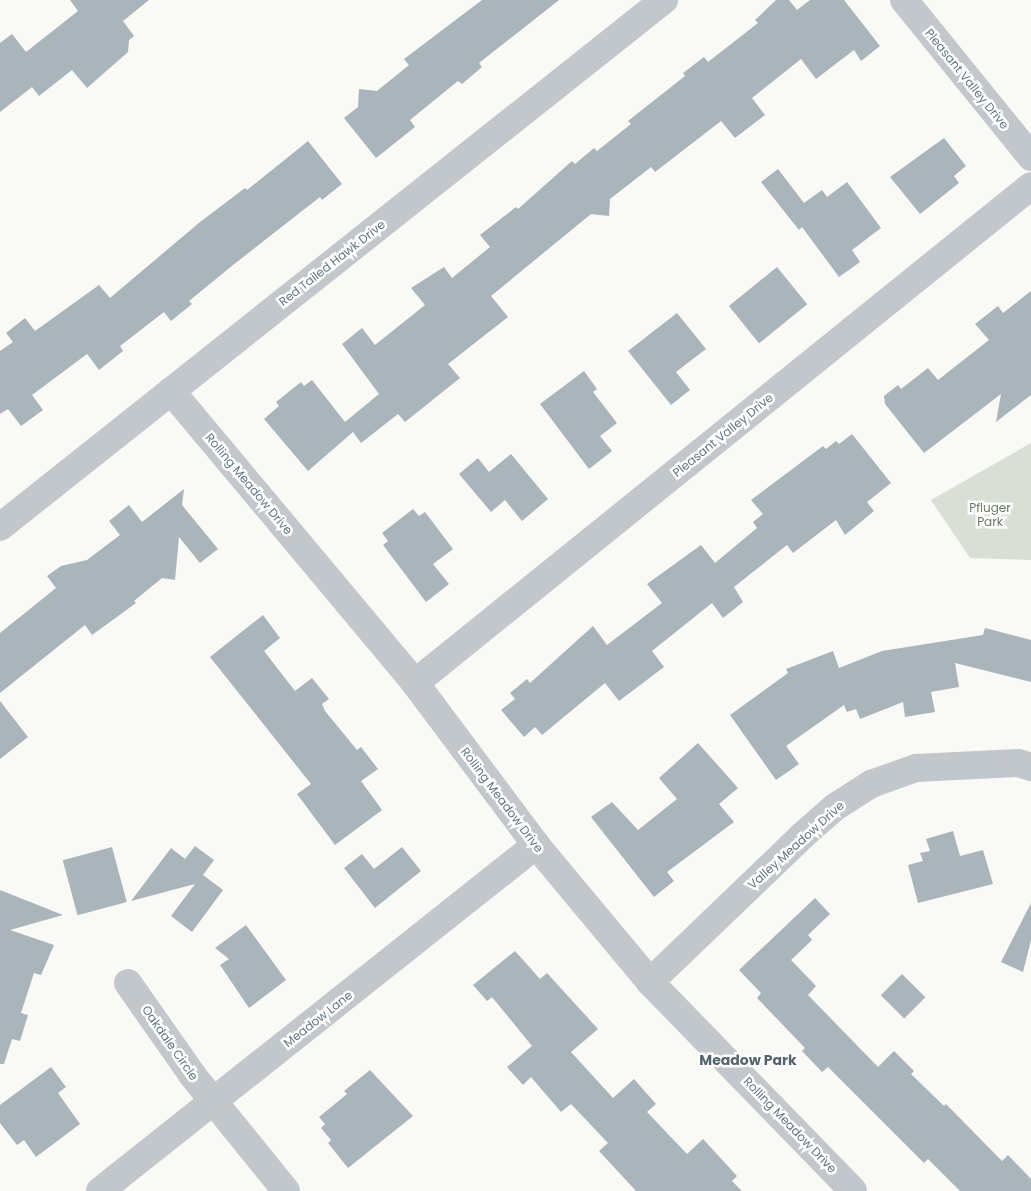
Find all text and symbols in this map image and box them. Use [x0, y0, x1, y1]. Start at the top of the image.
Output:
street label: Pleasant Valley Drive [922, 26, 1012, 132]
street label: Red Tailed Hawk Drive [276, 217, 388, 309]
street label: Pleasant Valley Drive [670, 390, 776, 480]
street label: Rolling Meadow Drive [202, 430, 296, 538]
park label: Pfluger Park [969, 501, 1011, 529]
street label: Rolling Meadow Drive [458, 745, 546, 855]
street label: Valley Meadow Drive [745, 798, 847, 892]
street label: Meadow Lane [281, 988, 355, 1050]
street label: Oakdale Circle [139, 1003, 201, 1083]
district label: Meadow Park [699, 1052, 797, 1068]
street label: Rolling Meadow Drive [740, 1074, 840, 1176]

